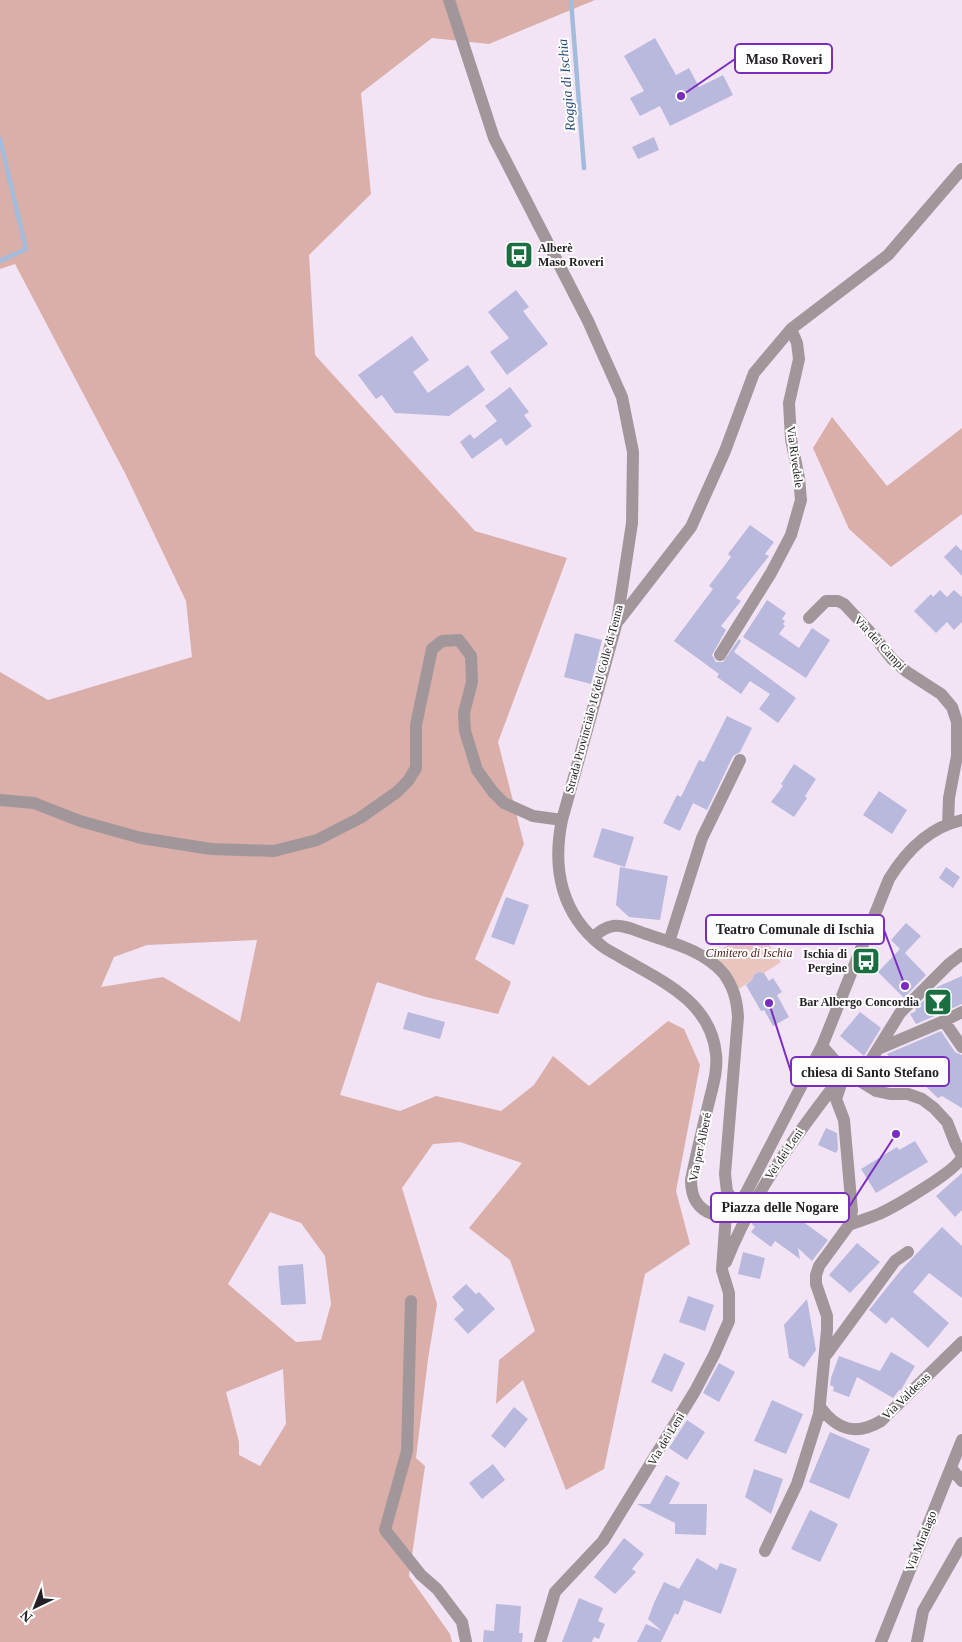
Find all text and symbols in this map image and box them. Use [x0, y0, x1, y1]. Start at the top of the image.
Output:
water label: Roggia di Ischia [555, 38, 578, 133]
callout: Maso Roveri [735, 44, 832, 73]
text: Maso Roveri [746, 52, 822, 67]
bus stop icon: Alberè Maso Roveri [504, 240, 534, 270]
place label: Alberè Maso Roveri [538, 241, 604, 269]
street label: Via Rivedele [784, 425, 806, 489]
street label: Strada Provinciale 16 del Colle di Tenna [562, 603, 626, 795]
street label: Via dei Campi [851, 613, 909, 674]
callout: Teatro Comunale di Ischia [706, 915, 884, 944]
text: Teatro Comunale di Ischia [716, 922, 874, 937]
park label: Cimitero di Ischia [706, 946, 792, 960]
bus stop icon: Ischia di Pergine [851, 946, 881, 976]
place label: Ischia di Pergine [803, 947, 848, 975]
bar icon: Bar Albergo Concordia [923, 987, 953, 1017]
place label: Bar Albergo Concordia [799, 995, 919, 1009]
callout: chiesa di Santo Stefano [791, 1057, 949, 1086]
text: chiesa di Santo Stefano [801, 1065, 939, 1080]
street label: Via per Alberé [686, 1111, 714, 1183]
street label: Vei dei Leni [762, 1125, 807, 1182]
callout: Piazza delle Nogare [711, 1193, 849, 1222]
text: Piazza delle Nogare [721, 1200, 839, 1215]
street label: Via Valdesas [879, 1369, 933, 1422]
street label: Via dei Leni [645, 1409, 688, 1468]
street label: Via Miralago [903, 1509, 939, 1573]
north arrow [10, 1582, 60, 1632]
text: N [18, 1607, 35, 1625]

